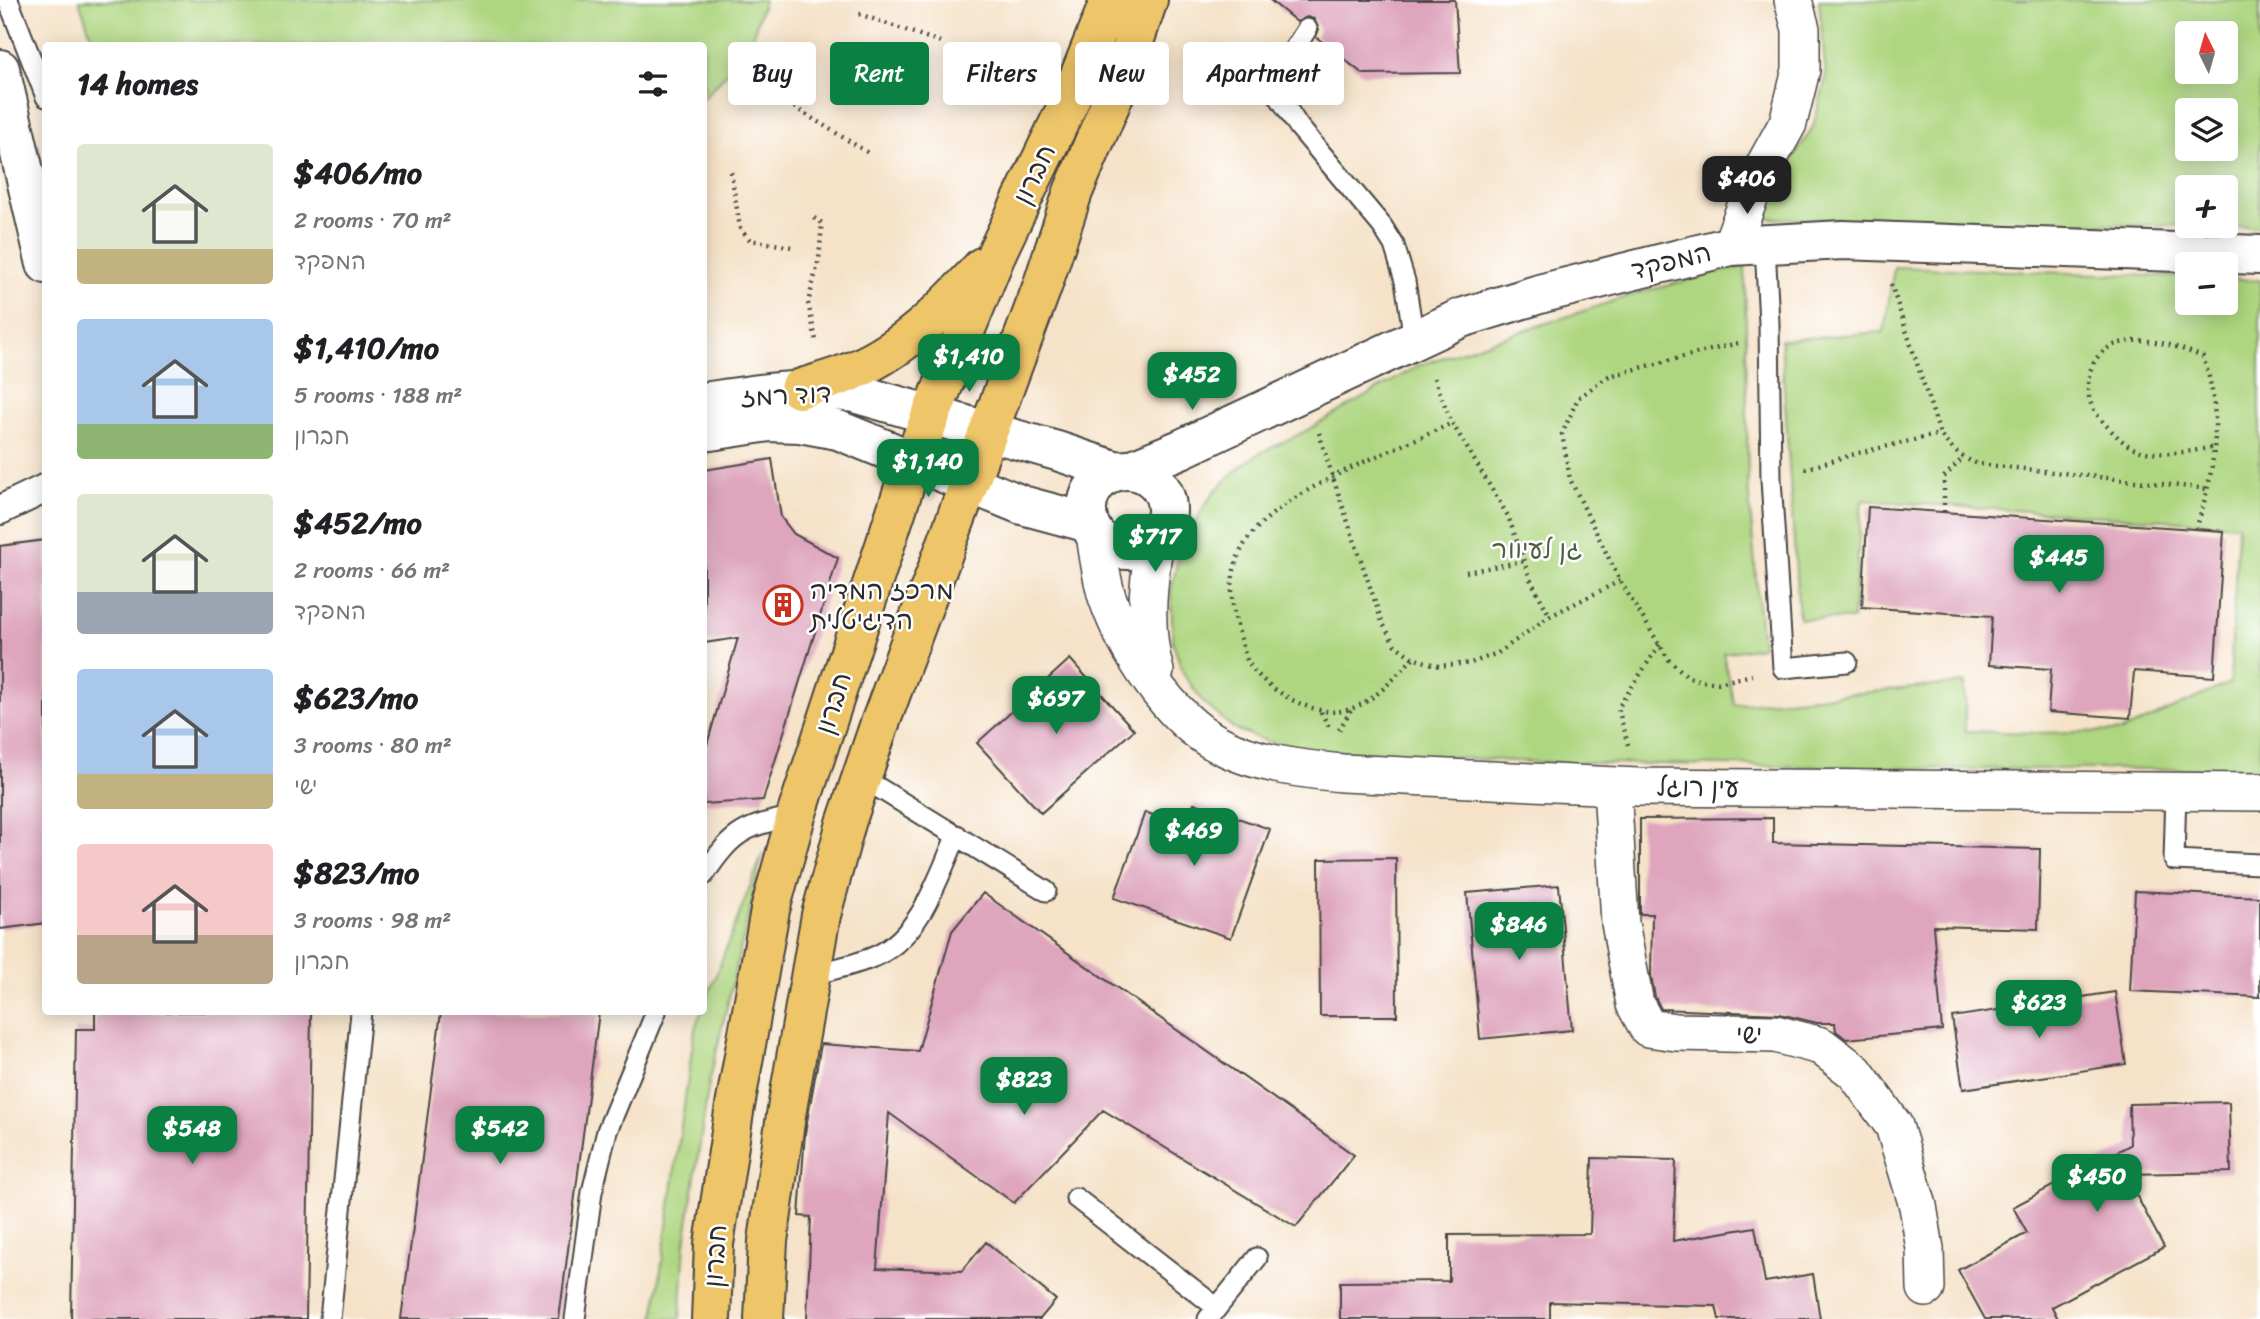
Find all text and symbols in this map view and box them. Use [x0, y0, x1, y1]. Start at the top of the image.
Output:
north arrow [2175, 21, 2238, 84]
map controls [2175, 21, 2238, 315]
chip: Buy [728, 42, 816, 105]
chip: Rent [830, 42, 929, 105]
chip: Filters [943, 42, 1061, 105]
chip: New [1075, 42, 1169, 105]
chip: Apartment [1183, 42, 1344, 105]
text: 14 homes [77, 57, 198, 111]
icon: filters [634, 65, 672, 103]
button: layers [2175, 98, 2238, 161]
street label: חברון [1000, 136, 1068, 212]
text: $406/mo [294, 146, 422, 200]
pin: $406 [1706, 156, 1788, 216]
text: $406 [1718, 158, 1776, 199]
icon: home [133, 172, 217, 256]
button: + [2175, 175, 2238, 238]
text: 2 rooms · 70 m² [294, 200, 452, 241]
street label: המפקד [1626, 229, 1716, 293]
text: המפקד [294, 241, 366, 282]
button: − [2175, 252, 2238, 315]
text: $1,410/mo [294, 321, 439, 375]
pin: $1,410 [912, 334, 1026, 394]
text: $1,410 [934, 336, 1004, 377]
icon: home [133, 347, 217, 431]
pin: $452 [1151, 352, 1233, 412]
text: $452 [1163, 354, 1221, 395]
street label: דוד רמז [739, 370, 833, 420]
text: 5 rooms · 188 m² [294, 375, 462, 416]
text: חברון [294, 416, 350, 457]
pin: $1,140 [871, 440, 985, 499]
text: $1,140 [893, 441, 963, 482]
text: $452/mo [294, 496, 422, 550]
pin: $717 [1114, 514, 1196, 574]
text: $717 [1129, 516, 1181, 557]
icon: home [133, 522, 217, 606]
park label: גן לעיוור [1492, 526, 1582, 572]
pin: $445 [2018, 536, 2100, 595]
text: $445 [2030, 537, 2088, 578]
text: 2 rooms · 66 m² [294, 550, 450, 591]
place label: מרכז המדיה הדיגיטלית [808, 567, 954, 643]
building icon: מרכז המדיה הדיגיטלית [762, 584, 804, 626]
text: המפקד [294, 591, 366, 632]
street label: חברון [801, 666, 865, 740]
text: $623/mo [294, 671, 418, 725]
pin: $697 [1015, 676, 1097, 736]
text: $697 [1028, 678, 1084, 719]
icon: home [133, 697, 217, 781]
text: 3 rooms · 80 m² [294, 725, 452, 766]
street label: עין רוגל [1656, 763, 1740, 811]
text: ישי [294, 766, 317, 807]
pin: $469 [1153, 808, 1235, 868]
text: $469 [1165, 810, 1223, 851]
text: $823/mo [294, 846, 419, 900]
icon: home [133, 872, 217, 956]
text: 3 rooms · 98 m² [294, 900, 451, 941]
pin: $846 [1478, 902, 1560, 962]
text: $846 [1491, 904, 1547, 945]
text: חברון [294, 941, 350, 982]
pin: $623 [1998, 981, 2080, 1040]
text: $623 [2012, 982, 2066, 1023]
street label: ישי [1735, 1011, 1763, 1057]
pin: $823 [983, 1058, 1065, 1117]
text: $823 [996, 1059, 1052, 1100]
pin: $548 [151, 1106, 233, 1166]
pin: $542 [459, 1106, 541, 1166]
text: $548 [163, 1108, 221, 1149]
text: $542 [471, 1108, 529, 1149]
pin: $450 [2056, 1154, 2138, 1214]
text: $450 [2068, 1156, 2126, 1197]
street label: חברון [690, 1223, 740, 1289]

